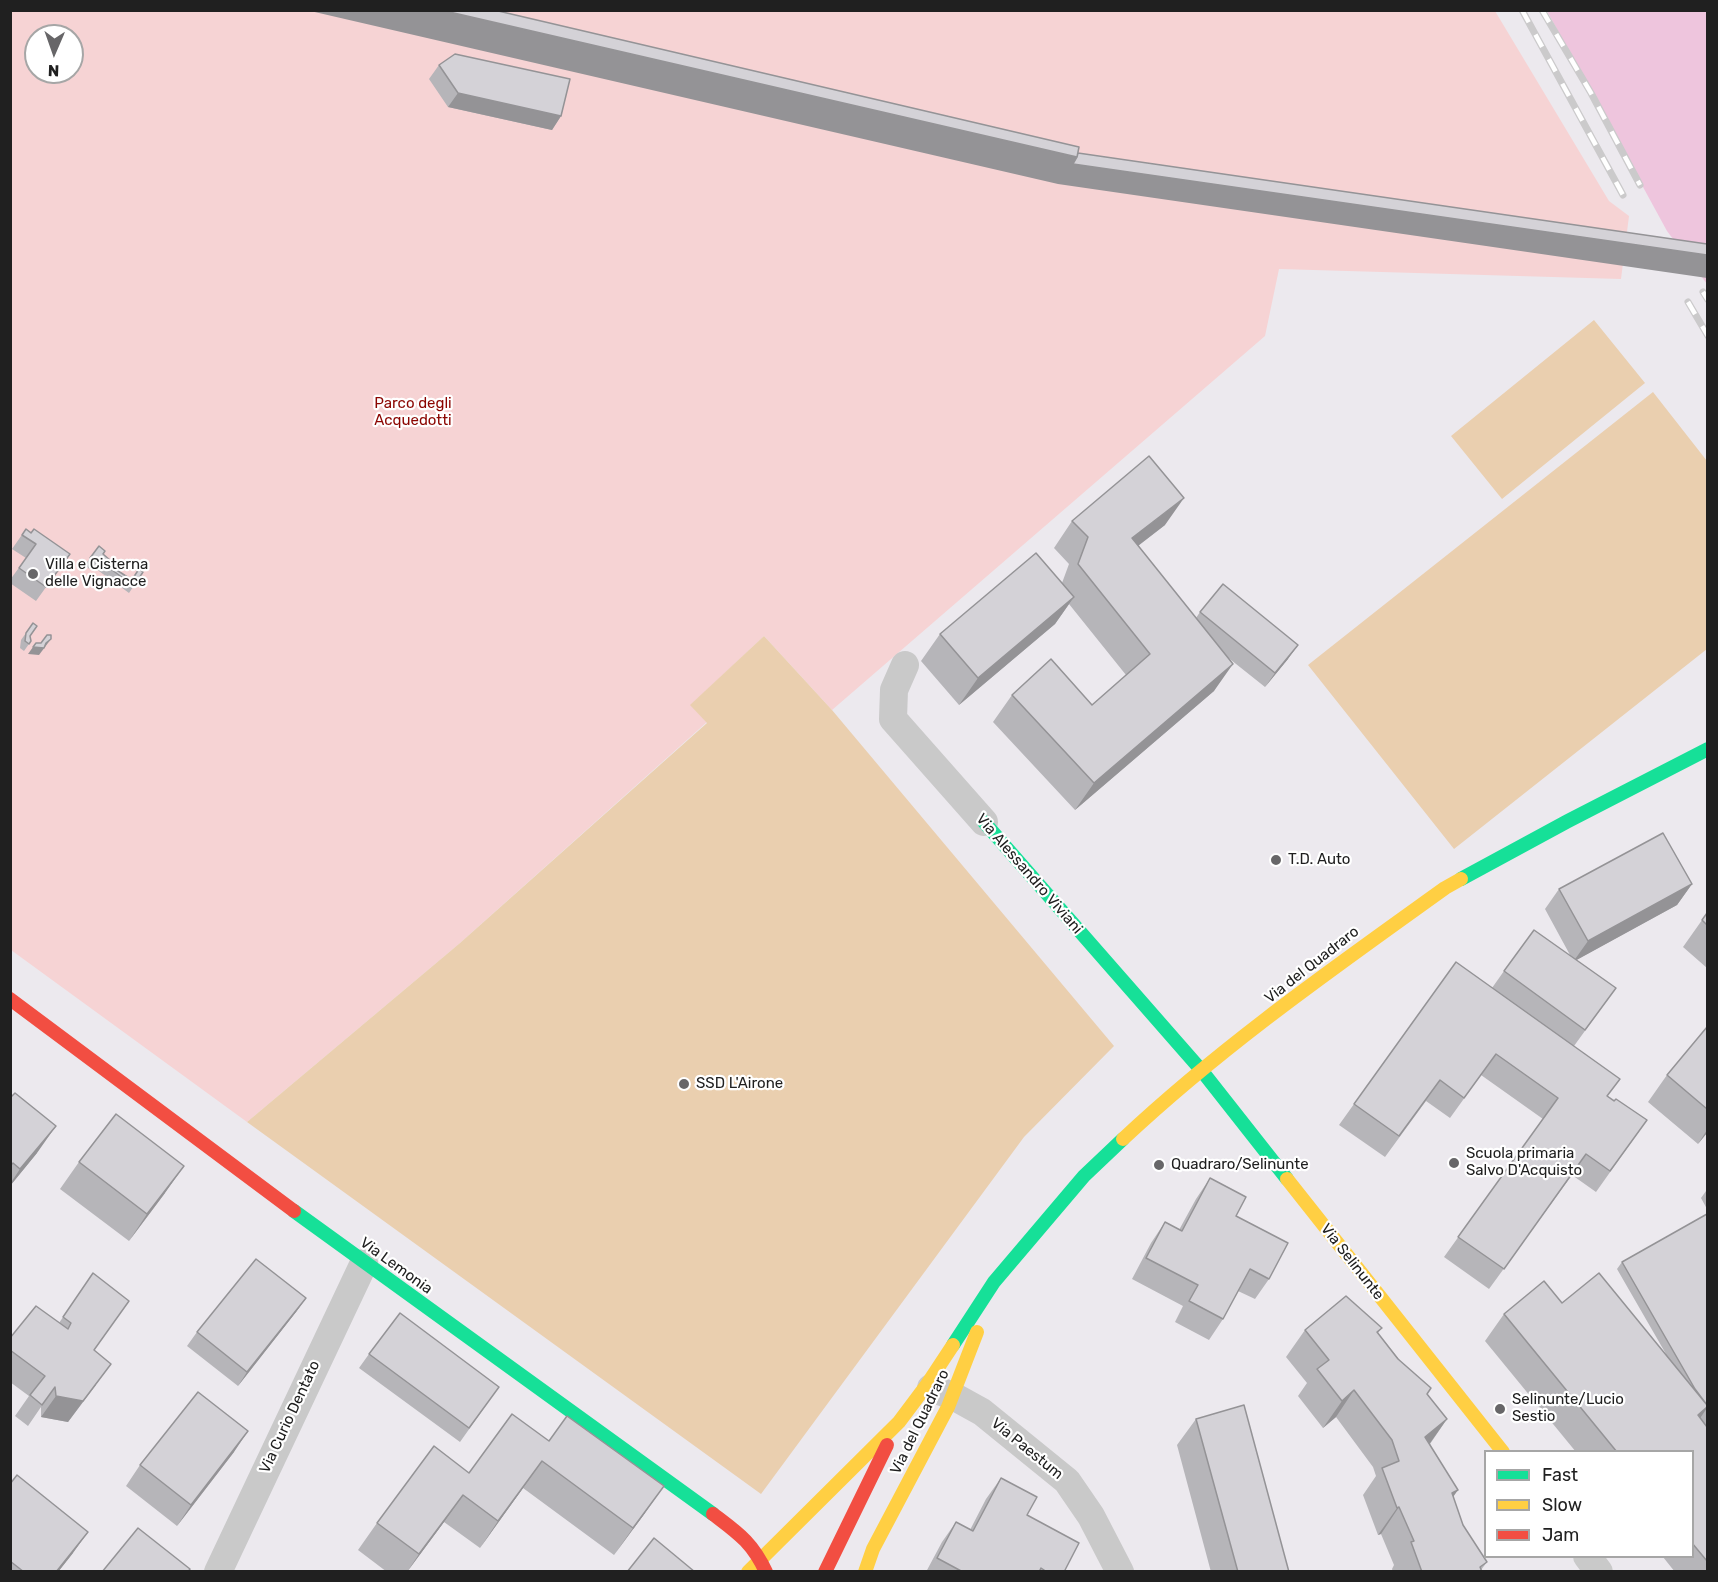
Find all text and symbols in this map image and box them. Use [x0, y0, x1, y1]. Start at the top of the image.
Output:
north arrow [24, 24, 84, 84]
text: N [47, 61, 60, 80]
park label: Parco degli Acquedotti [374, 395, 452, 430]
place label: Villa e Cisterna delle Vignacce [45, 556, 148, 591]
marker: Villa e Cisterna delle Vignacce [26, 567, 40, 581]
street label: Via Alessandro Viviani [972, 810, 1086, 938]
place label: T.D. Auto [1288, 851, 1350, 869]
marker: T.D. Auto [1269, 853, 1283, 867]
street label: Via del Quadraro [1261, 923, 1363, 1007]
place label: SSD L'Airone [696, 1075, 783, 1093]
marker: SSD L'Airone [677, 1077, 691, 1091]
place label: Scuola primaria Salvo D'Acquisto [1466, 1145, 1582, 1180]
place label: Quadraro/Selinunte [1171, 1156, 1309, 1174]
marker: Scuola primaria Salvo D'Acquisto [1447, 1156, 1461, 1170]
marker: Quadraro/Selinunte [1152, 1158, 1166, 1172]
street label: Via Selinunte [1317, 1220, 1387, 1304]
street label: Via Lemonia [356, 1234, 436, 1298]
street label: Via Curio Dentato [256, 1358, 324, 1476]
street label: Via del Quadraro [887, 1367, 953, 1477]
place label: Selinunte/Lucio Sestio [1512, 1391, 1624, 1426]
marker: Selinunte/Lucio Sestio [1493, 1402, 1507, 1416]
street label: Via Paestum [987, 1415, 1067, 1483]
legend [1484, 1450, 1694, 1558]
text: Fast [1542, 1464, 1578, 1486]
text: Slow [1542, 1494, 1582, 1516]
text: Jam [1542, 1524, 1579, 1546]

